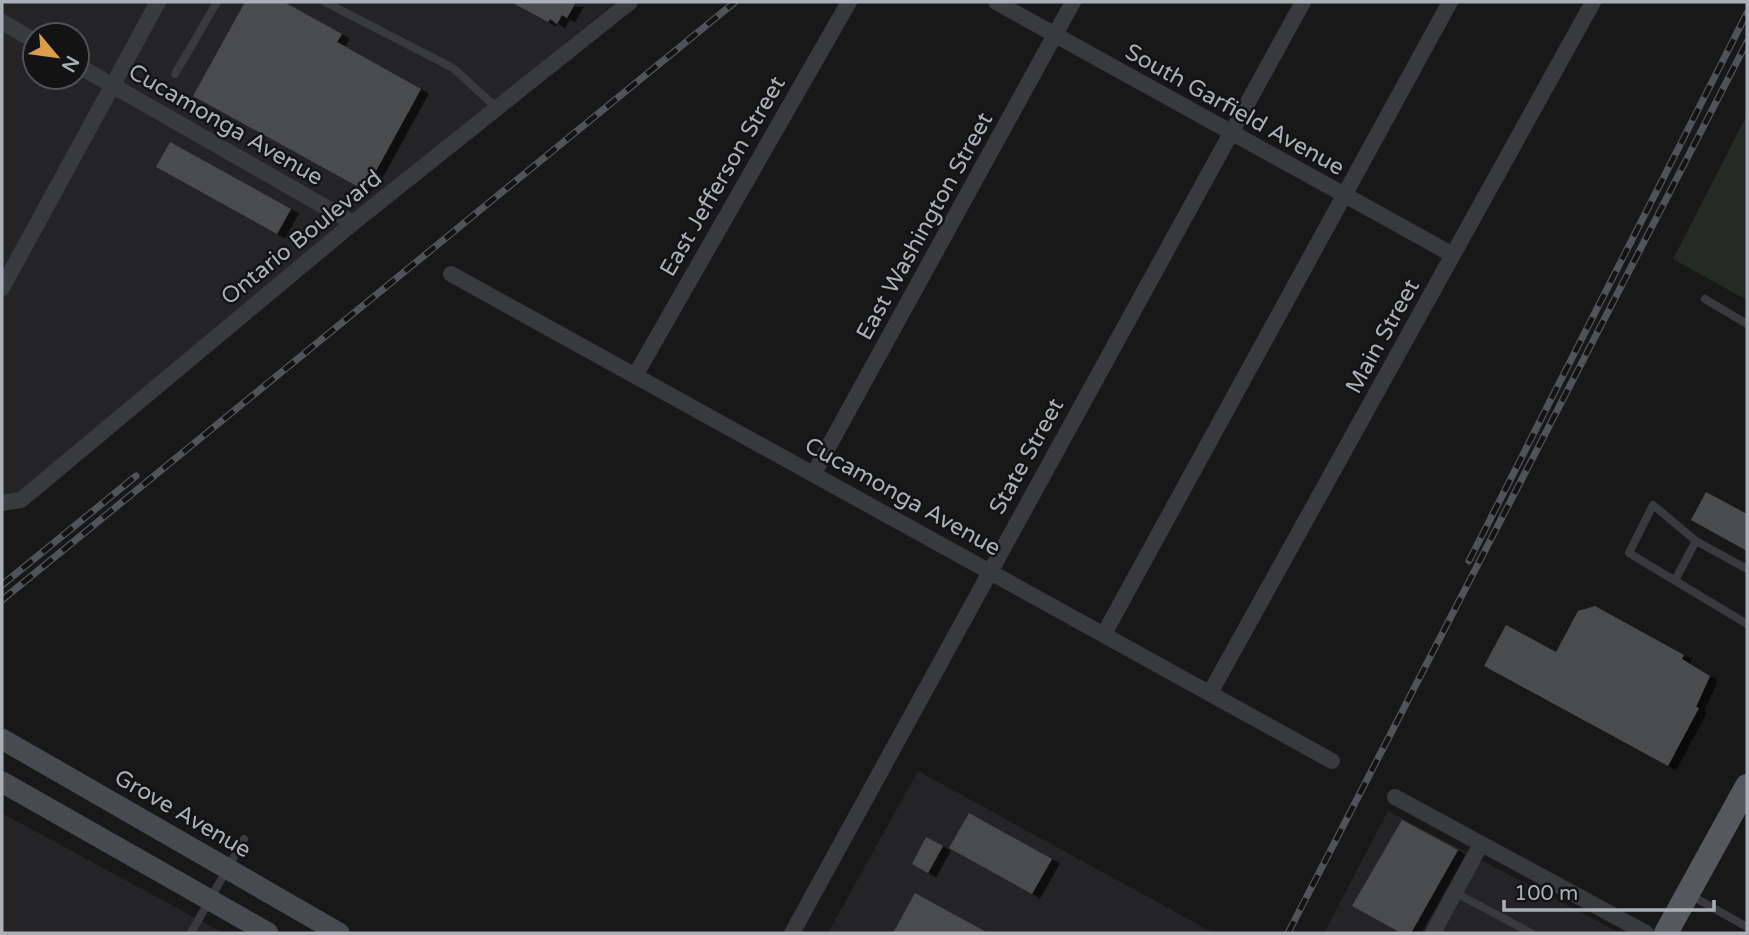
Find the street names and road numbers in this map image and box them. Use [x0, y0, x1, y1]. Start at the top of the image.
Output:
street label: South Garfield Avenue [1120, 38, 1349, 182]
street label: Cucamonga Avenue [123, 58, 328, 192]
street label: East Jefferson Street [654, 71, 792, 282]
street label: East Washington Street [851, 108, 999, 345]
street label: Ontario Boulevard [216, 164, 388, 311]
street label: Main Street [1340, 274, 1426, 399]
street label: State Street [983, 393, 1070, 519]
street label: Cucamonga Avenue [800, 431, 1005, 562]
street label: Grove Avenue [109, 763, 256, 864]

